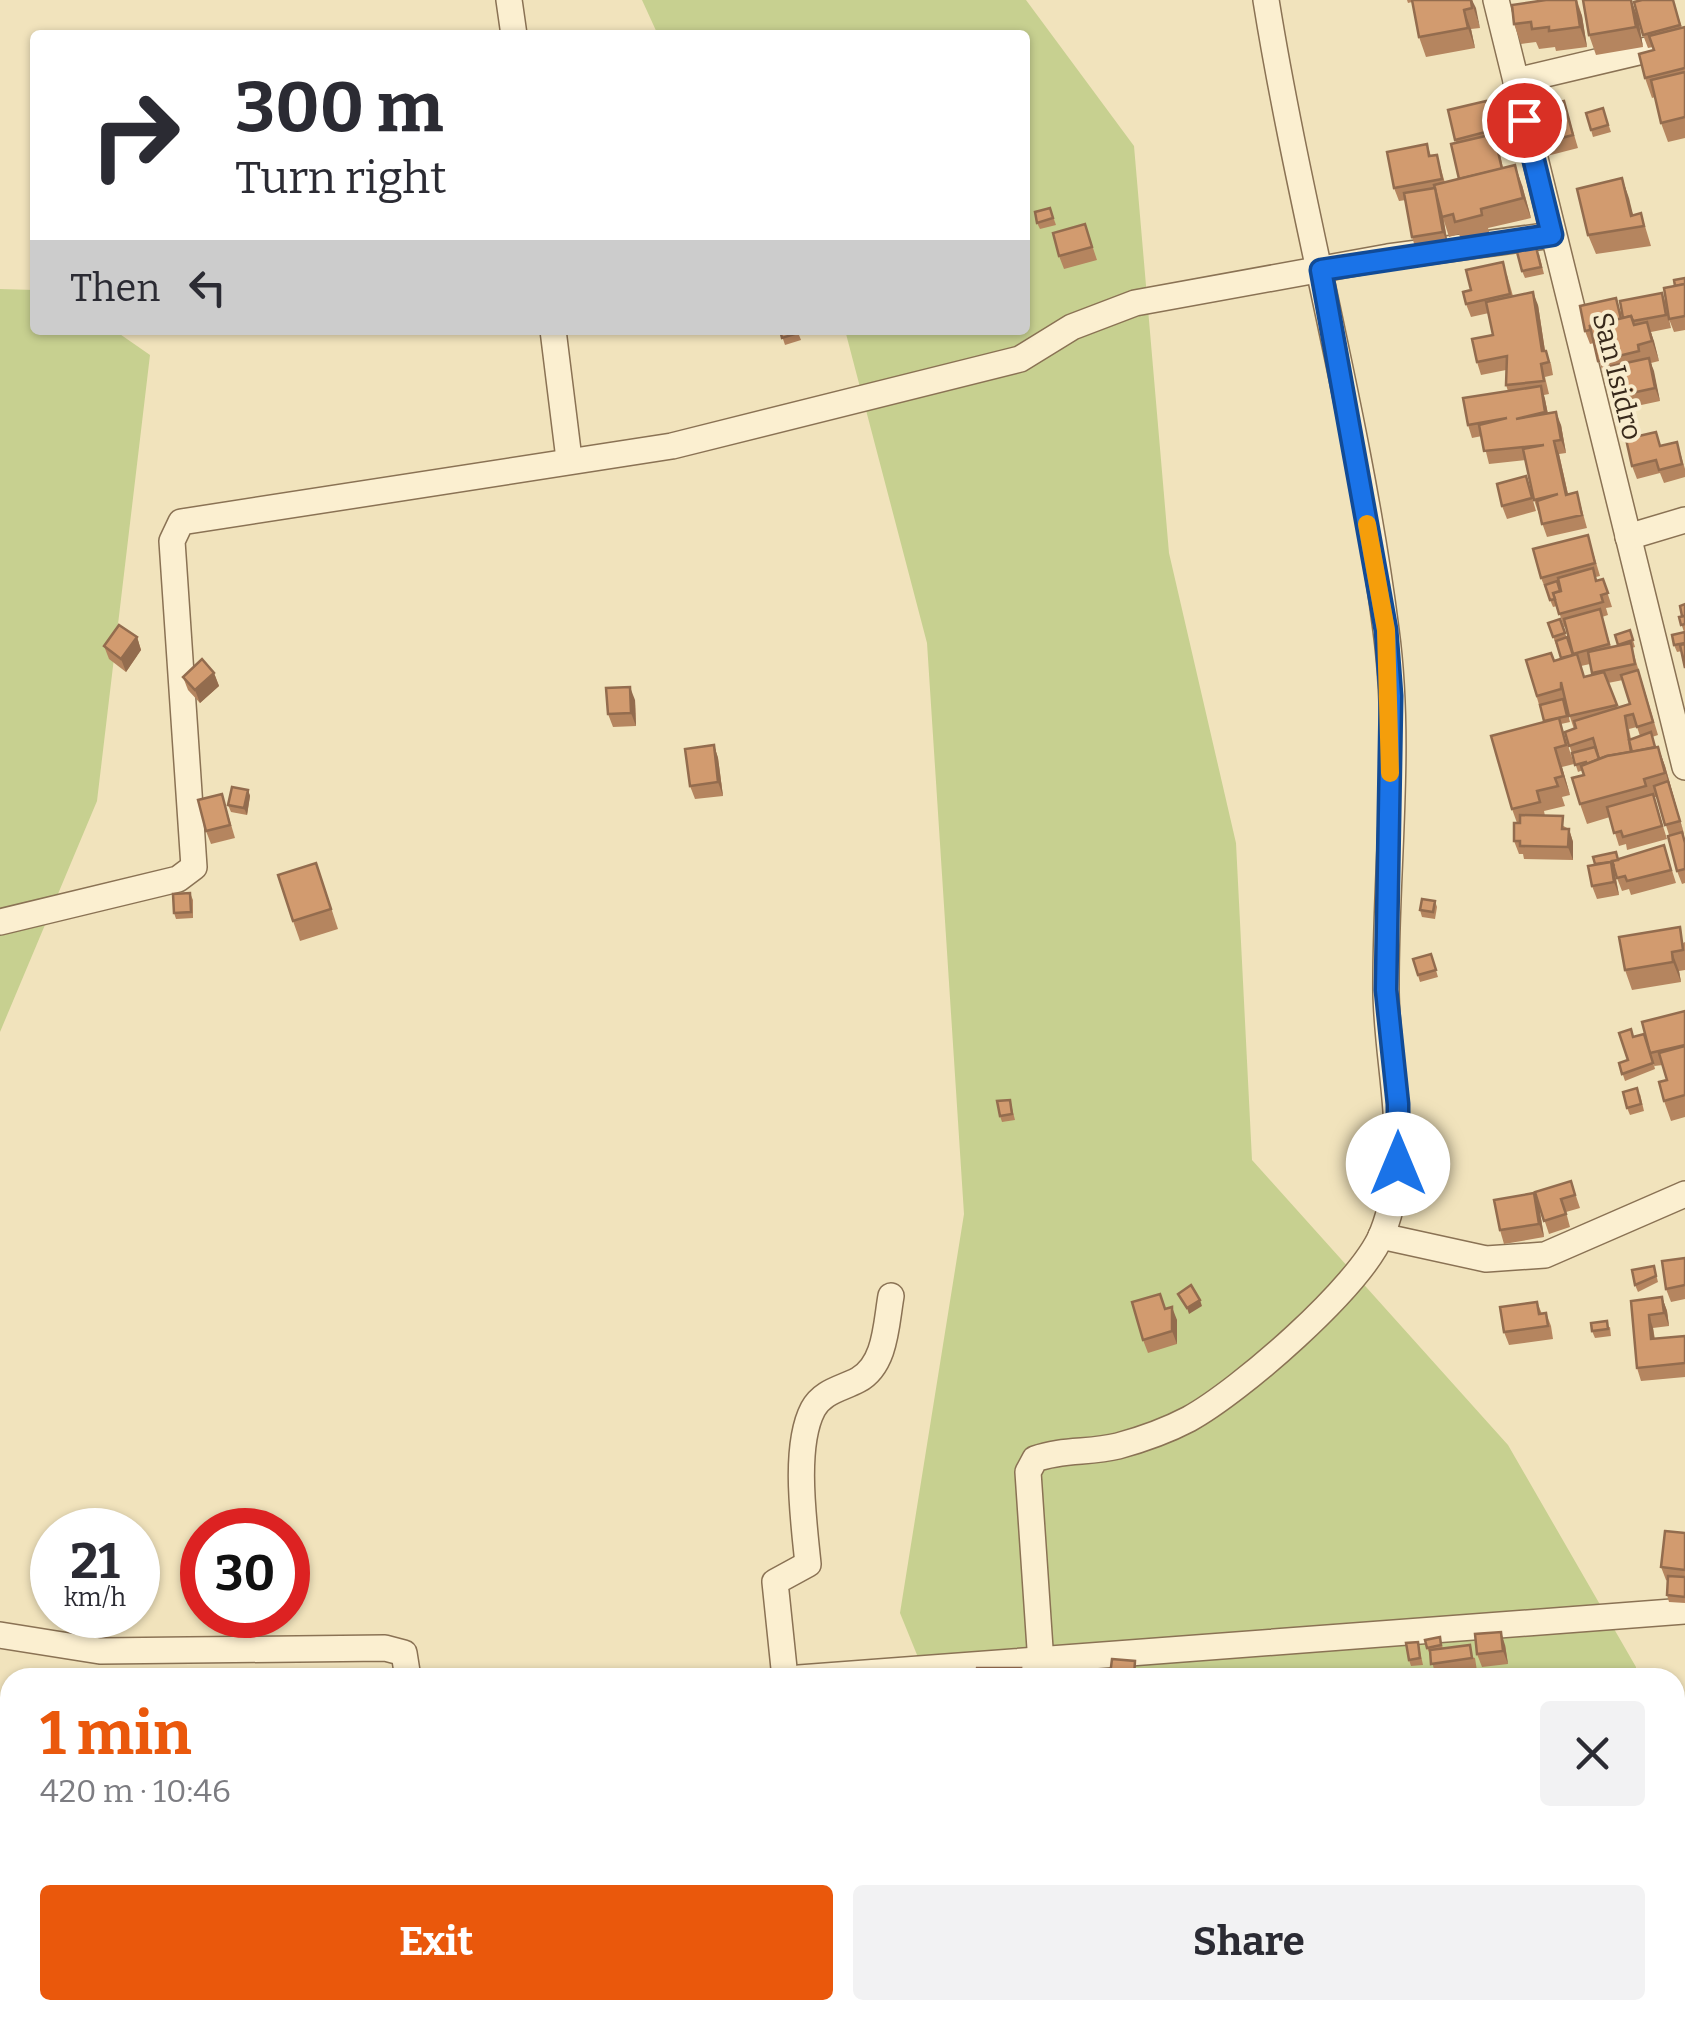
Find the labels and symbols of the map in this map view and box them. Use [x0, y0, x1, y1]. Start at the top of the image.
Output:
pin [1482, 78, 1567, 163]
street label: San Isidro [1586, 309, 1649, 443]
position arrow [1346, 1112, 1450, 1216]
speed limit sign: 30 [180, 1508, 310, 1638]

